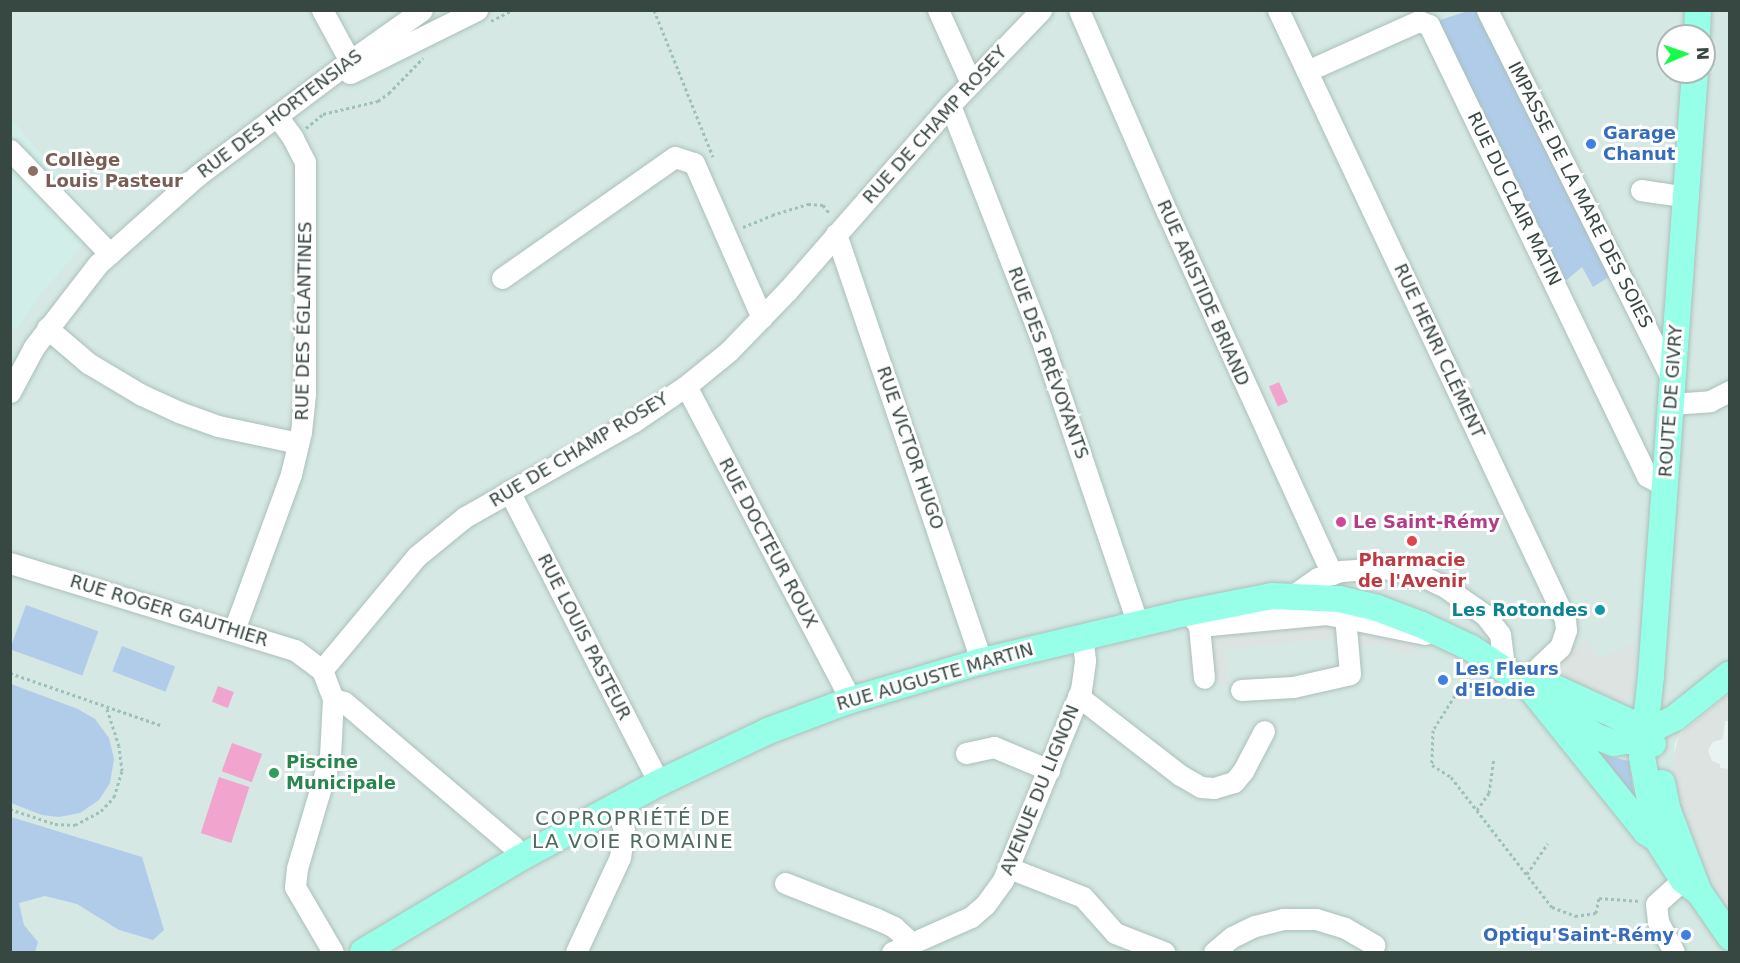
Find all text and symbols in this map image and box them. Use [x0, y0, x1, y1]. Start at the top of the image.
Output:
north arrow [1656, 24, 1716, 84]
street label: RUE DE CHAMP ROSEY [858, 42, 1012, 208]
street label: RUE DES HORTENSIAS [193, 45, 367, 183]
text: N [1693, 46, 1712, 60]
street label: IMPASSE DE LA MARE DES SOIES [1503, 58, 1657, 332]
street label: RUE DU CLAIR MATIN [1463, 109, 1565, 289]
place label: Garage Chanut [1603, 123, 1676, 166]
marker: Garage Chanut [1584, 137, 1598, 151]
place label: Collège Louis Pasteur [45, 150, 183, 192]
marker: Collège Louis Pasteur [26, 164, 40, 178]
street label: RUE ARISTIDE BRIAND [1152, 197, 1254, 389]
street label: RUE DES ÉGLANTINES [291, 221, 317, 421]
street label: RUE HENRI CLÉMENT [1389, 260, 1489, 442]
street label: RUE DES PRÉVOYANTS [1003, 264, 1093, 462]
street label: ROUTE DE GIVRY [1655, 324, 1687, 478]
street label: RUE VICTOR HUGO [872, 364, 948, 532]
street label: RUE DE CHAMP ROSEY [486, 388, 672, 512]
street label: RUE DOCTEUR ROUX [714, 454, 822, 632]
place label: Le Saint-Rémy [1353, 511, 1500, 533]
marker: Le Saint-Rémy [1334, 515, 1348, 529]
marker: Pharmacie de l'Avenir [1405, 534, 1419, 548]
street label: RUE LOUIS PASTEUR [533, 550, 635, 724]
place label: Pharmacie de l'Avenir [1358, 550, 1466, 592]
street label: RUE ROGER GAUTHIER [67, 571, 271, 651]
place label: Les Rotondes [1452, 599, 1588, 621]
marker: Les Rotondes [1593, 603, 1607, 617]
street label: RUE AUGUSTE MARTIN [834, 639, 1036, 715]
place label: Les Fleurs d'Elodie [1455, 659, 1559, 702]
marker: Les Fleurs d'Elodie [1436, 673, 1450, 687]
street label: AVENUE DU LIGNON [996, 702, 1084, 878]
place label: Piscine Municipale [286, 752, 396, 795]
marker: Piscine Municipale [267, 766, 281, 780]
district label: COPROPRIÉTÉ DE LA VOIE ROMAINE [532, 806, 734, 853]
place label: Optiqu'Saint-Rémy [1483, 924, 1674, 946]
marker: Optiqu'Saint-Rémy [1679, 928, 1693, 942]

